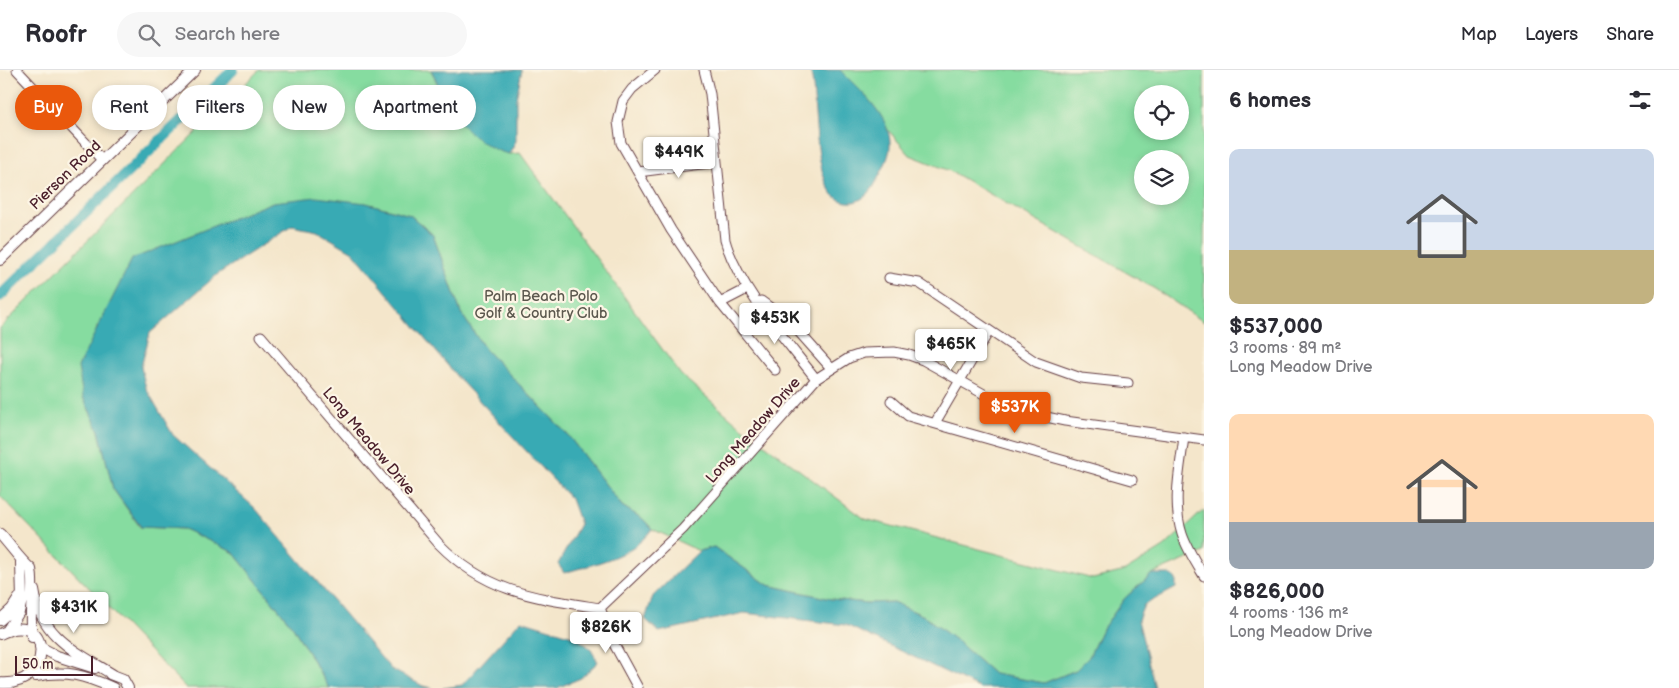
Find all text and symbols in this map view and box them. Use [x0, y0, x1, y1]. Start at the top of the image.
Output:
search box [117, 12, 467, 57]
text: Roofr [25, 20, 87, 49]
icon: search [135, 21, 163, 49]
text: Search here [175, 23, 280, 46]
text: Map [1461, 24, 1497, 45]
text: Layers [1525, 24, 1578, 45]
text: Share [1606, 24, 1654, 45]
chip: Buy [15, 85, 82, 130]
chip: Rent [92, 85, 167, 130]
chip: Filters [177, 85, 263, 130]
chip: New [273, 85, 345, 130]
chip: Apartment [355, 85, 476, 130]
map controls [1134, 85, 1189, 205]
button: locate [1134, 85, 1189, 140]
icon: filters [1626, 86, 1654, 114]
text: 6 homes [1229, 88, 1311, 113]
pin: $449K [644, 136, 714, 179]
street label: Pierson Road [26, 137, 105, 214]
text: $449K [654, 143, 704, 162]
button: layers [1134, 150, 1189, 205]
icon: home [1397, 181, 1487, 271]
park label: Palm Beach Polo Golf & Country Club [474, 287, 608, 323]
pin: $453K [740, 302, 810, 345]
text: $453K [750, 309, 800, 328]
text: $537,000 [1229, 314, 1323, 339]
pin: $465K [916, 328, 986, 371]
text: $465K [926, 335, 976, 354]
text: 3 rooms · 89 m² [1229, 339, 1341, 358]
text: Long Meadow Drive [1229, 358, 1373, 377]
street label: Long Meadow Drive [702, 373, 805, 487]
street label: Long Meadow Drive [318, 384, 419, 499]
pin: $537K [980, 392, 1050, 434]
text: $537K [991, 398, 1039, 417]
icon: home [1397, 446, 1487, 536]
text: $826,000 [1229, 579, 1325, 604]
pin: $431K [39, 592, 109, 634]
text: $431K [51, 598, 97, 617]
text: 4 rooms · 136 m² [1229, 604, 1349, 623]
pin: $826K [571, 612, 641, 654]
text: $826K [581, 618, 631, 637]
text: Long Meadow Drive [1229, 623, 1373, 642]
scale bar [15, 653, 92, 676]
text: 50 m [22, 656, 54, 673]

